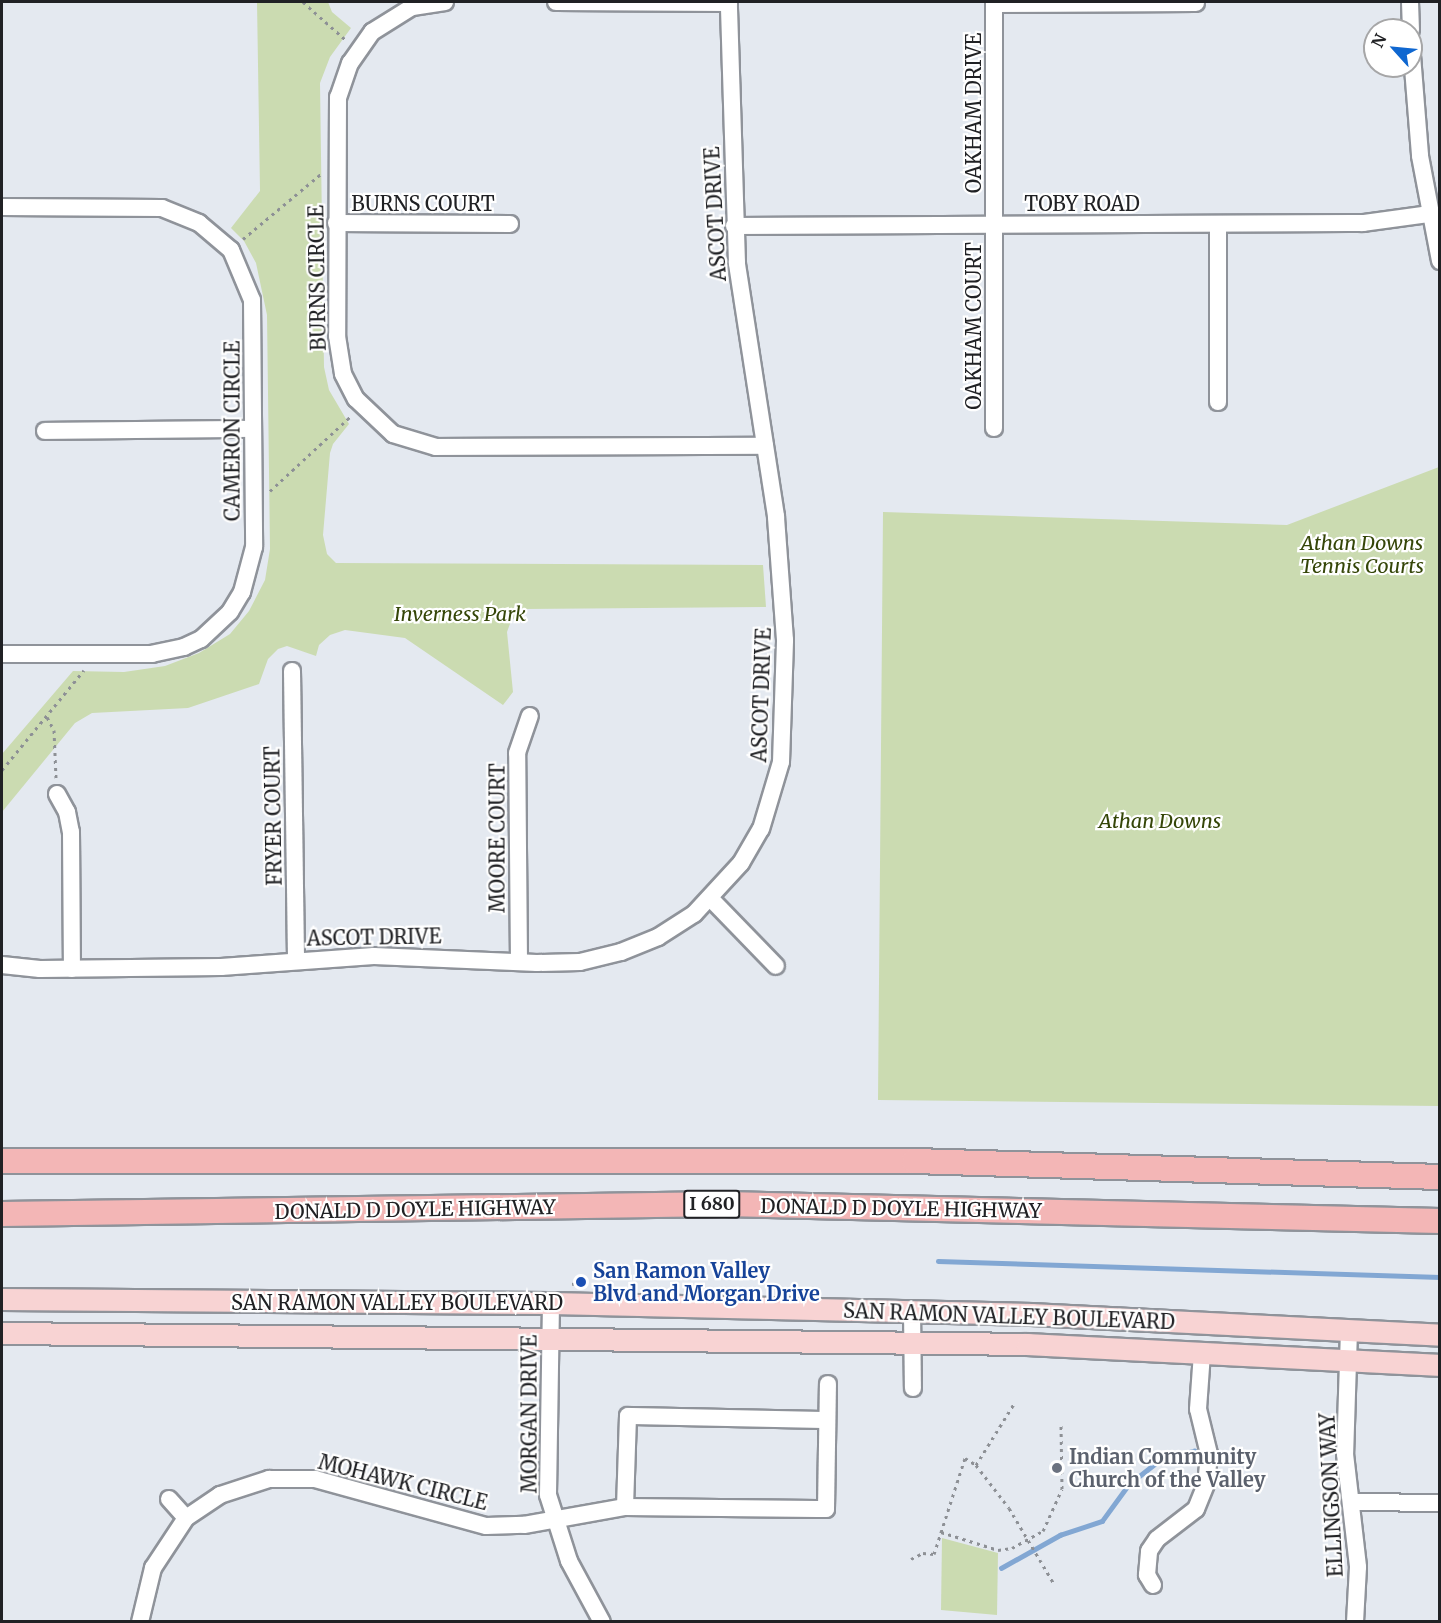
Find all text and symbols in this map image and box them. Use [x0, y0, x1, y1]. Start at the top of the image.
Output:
north arrow [1363, 18, 1423, 78]
text: N [1367, 31, 1391, 51]
street label: OAKHAM DRIVE [961, 33, 985, 193]
street label: ASCOT DRIVE [699, 146, 731, 282]
street label: BURNS COURT [351, 191, 495, 215]
street label: TOBY ROAD [1024, 191, 1140, 215]
street label: BURNS CIRCLE [304, 205, 330, 351]
street label: OAKHAM COURT [961, 242, 985, 410]
street label: CAMERON CIRCLE [220, 341, 244, 521]
park label: Athan Downs Tennis Courts [1300, 530, 1424, 577]
park label: Inverness Park [394, 601, 526, 625]
street label: ASCOT DRIVE [747, 627, 775, 763]
street label: FRYER COURT [260, 746, 286, 886]
street label: MOORE COURT [485, 763, 509, 913]
park label: Athan Downs [1099, 808, 1221, 832]
street label: ASCOT DRIVE [306, 924, 442, 950]
road number: I 680 [682, 1189, 742, 1219]
street label: DONALD D DOYLE HIGHWAY [760, 1194, 1042, 1222]
street label: DONALD D DOYLE HIGHWAY [274, 1195, 556, 1223]
place label: San Ramon Valley Blvd and Morgan Drive [593, 1258, 820, 1305]
marker: San Ramon Valley Blvd and Morgan Drive [574, 1275, 588, 1289]
street label: SAN RAMON VALLEY BOULEVARD [231, 1290, 563, 1314]
street label: SAN RAMON VALLEY BOULEVARD [843, 1298, 1175, 1334]
street label: MORGAN DRIVE [517, 1335, 541, 1493]
street label: ELLINGSON WAY [1315, 1412, 1347, 1578]
place label: Indian Community Church of the Valley [1069, 1444, 1266, 1491]
street label: MOHAWK CIRCLE [316, 1449, 490, 1515]
marker: Indian Community Church of the Valley [1050, 1461, 1064, 1475]

